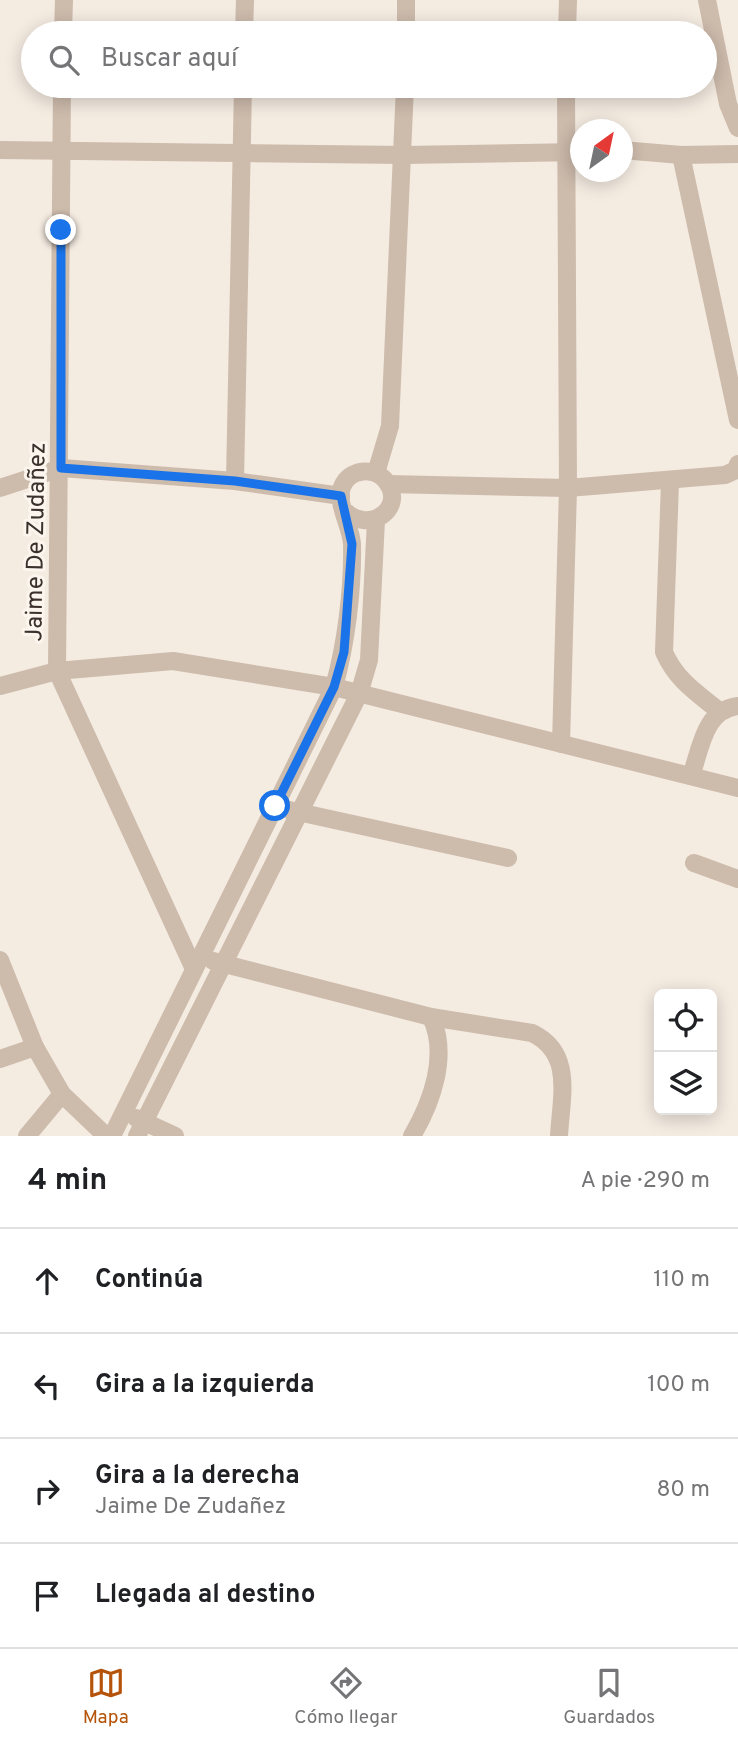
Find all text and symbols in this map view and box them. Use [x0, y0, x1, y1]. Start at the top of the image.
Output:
search box [21, 21, 717, 98]
icon: search [45, 41, 83, 79]
text: Buscar aquí [101, 43, 238, 76]
north arrow [570, 119, 633, 182]
route end [45, 214, 76, 245]
street label: Jaime De Zudañez [20, 442, 54, 642]
route start [259, 790, 290, 821]
map controls [654, 989, 717, 1115]
button: locate [654, 989, 717, 1052]
button: layers [654, 1052, 717, 1115]
text: 4 min [28, 1163, 107, 1200]
text: A pie · 290 m [581, 1167, 710, 1196]
icon: ahead [28, 1262, 66, 1300]
text: Continúa [95, 1264, 203, 1297]
text: 110 m [653, 1266, 710, 1295]
icon: left [28, 1367, 66, 1405]
text: Gira a la izquierda [95, 1369, 314, 1402]
text: 100 m [647, 1371, 710, 1400]
text: Gira a la derecha [95, 1460, 300, 1493]
icon: right [28, 1472, 66, 1510]
text: 80 m [657, 1476, 710, 1505]
text: Jaime De Zudañez [95, 1493, 286, 1522]
icon: arrive [28, 1577, 66, 1615]
text: Llegada al destino [95, 1579, 315, 1612]
tab: Mapa [83, 1664, 129, 1730]
tab: Cómo llegar [294, 1664, 398, 1730]
tab: Guardados [563, 1664, 655, 1730]

